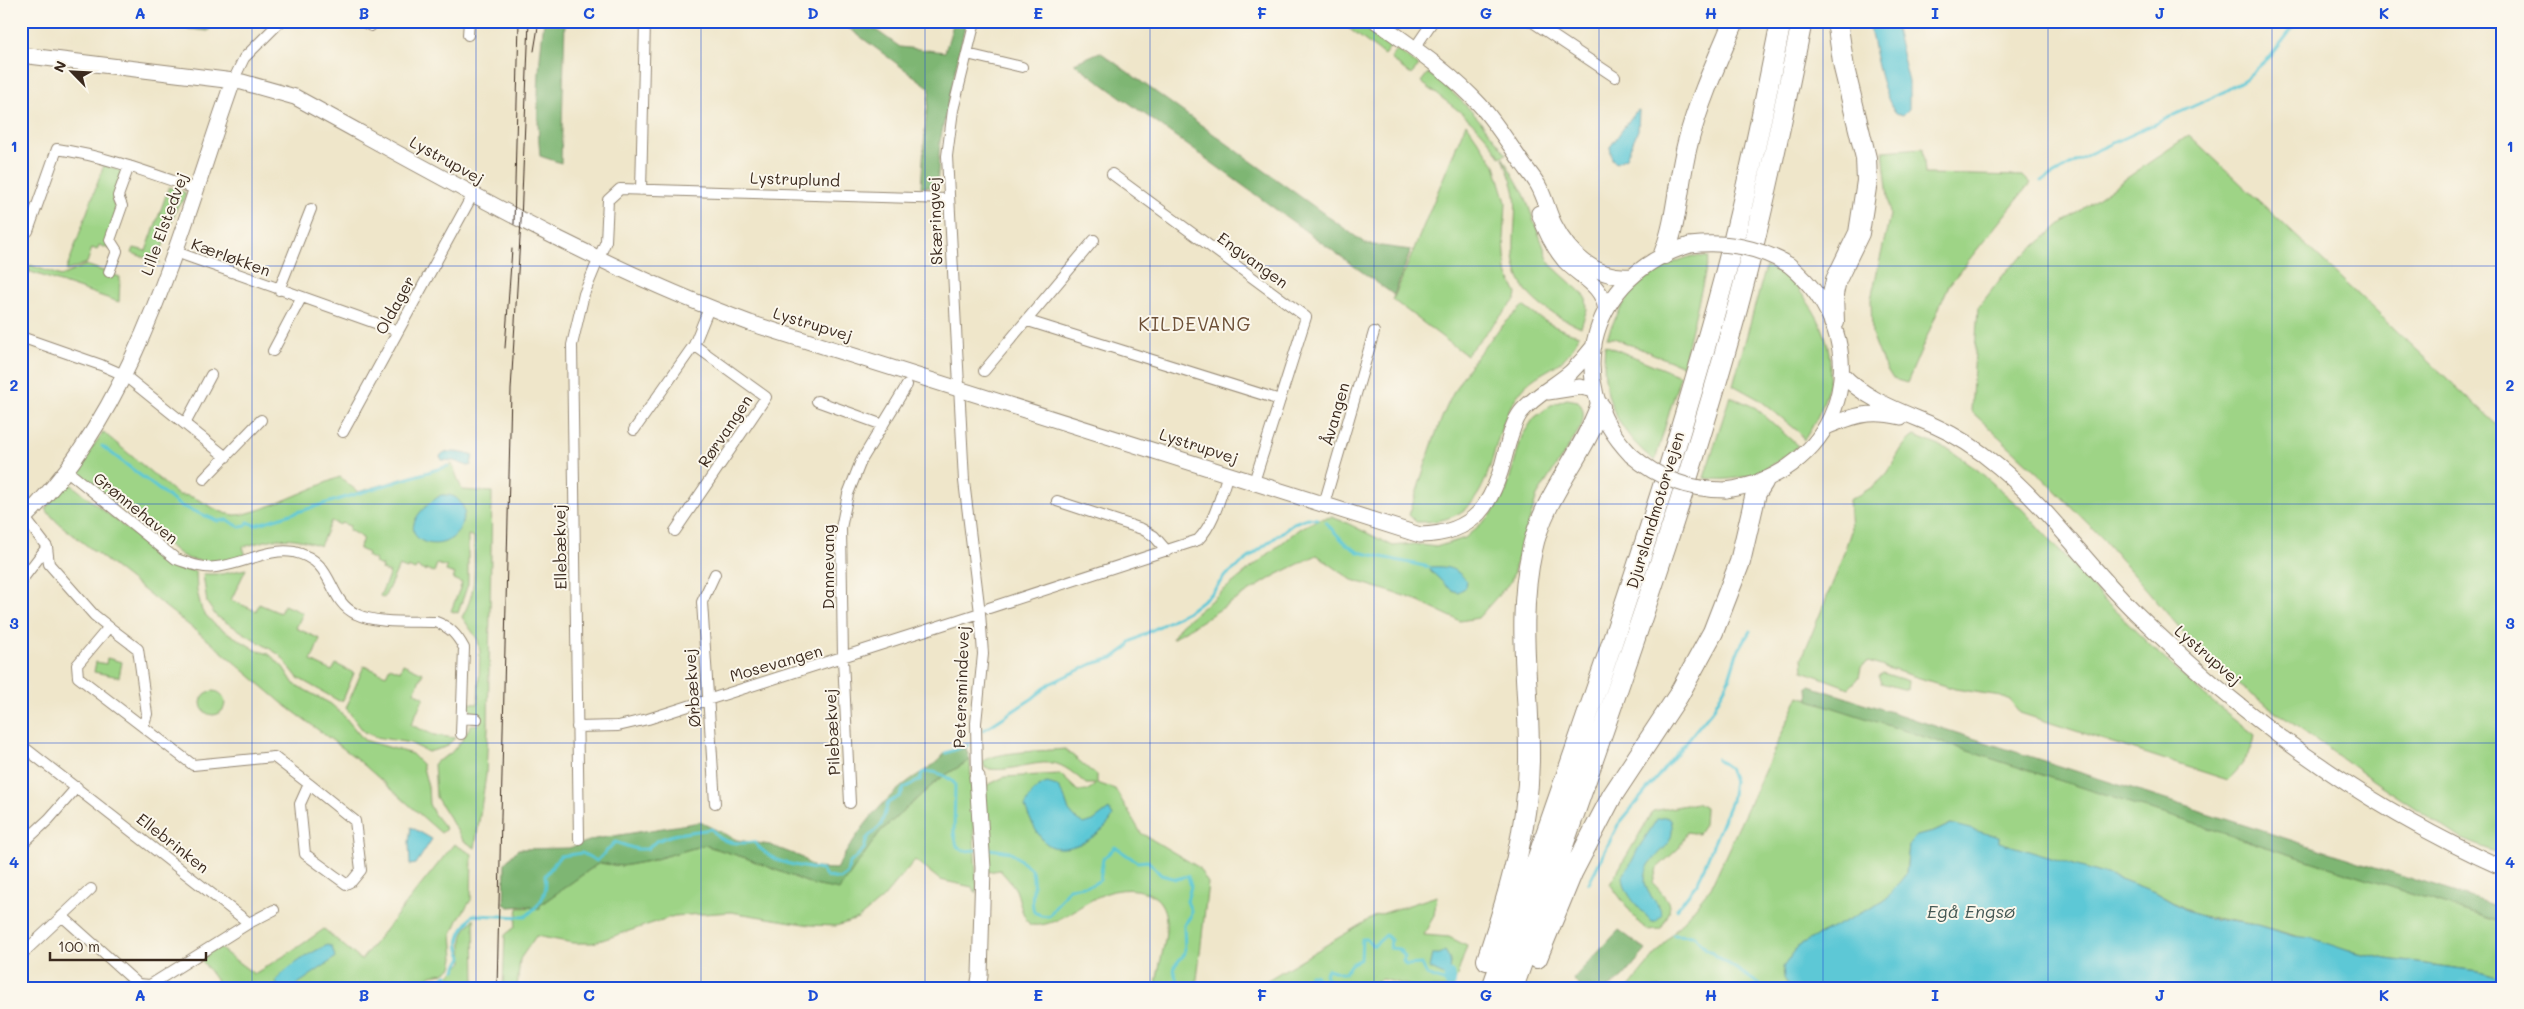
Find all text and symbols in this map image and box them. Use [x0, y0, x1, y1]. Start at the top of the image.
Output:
text: A [134, 2, 146, 23]
text: B [359, 2, 369, 23]
text: C [583, 2, 595, 23]
text: D [807, 2, 819, 23]
text: E [1033, 2, 1043, 23]
text: F [1257, 2, 1267, 23]
text: G [1480, 2, 1492, 23]
text: H [1705, 2, 1717, 23]
text: I [1931, 2, 1939, 23]
text: J [2155, 2, 2165, 23]
text: K [2379, 2, 2389, 23]
north arrow [48, 48, 98, 98]
text: N [49, 58, 71, 75]
street label: Lystrupvej [406, 131, 488, 189]
text: 1 [10, 135, 18, 156]
text: 1 [2506, 135, 2514, 156]
street label: Lystruplund [750, 166, 840, 191]
street label: Lille Elstedvej [135, 169, 192, 278]
street label: Skæringvej [922, 177, 947, 265]
street label: Engvangen [1214, 227, 1293, 292]
street label: Kærløkken [189, 232, 274, 281]
street label: Oldager [370, 272, 419, 338]
street label: Lystrupvej [771, 301, 855, 346]
district label: KILDEVANG [1138, 311, 1252, 336]
text: 2 [10, 374, 19, 395]
text: 2 [2506, 374, 2515, 395]
street label: Åvangen [1315, 380, 1354, 448]
street label: Rørvangen [693, 390, 757, 471]
street label: Lystrupvej [1157, 423, 1241, 468]
street label: Djurslandmotorvejen [1621, 429, 1688, 591]
street label: Grønnehaven [90, 467, 183, 548]
street label: Ellebækvej [548, 504, 571, 590]
street label: Dannevang [817, 524, 838, 610]
text: 3 [9, 612, 19, 633]
text: 3 [2505, 612, 2515, 633]
street label: Lystrupvej [2171, 620, 2246, 689]
street label: Petersmindevej [948, 625, 973, 749]
street label: Mosevangen [727, 639, 825, 686]
street label: Ørbækvej [678, 648, 705, 728]
street label: Pilebækvej [819, 688, 844, 776]
street label: Ellebrinken [133, 808, 214, 877]
text: 4 [9, 851, 19, 872]
text: 4 [2505, 851, 2515, 872]
water label: Egå Engsø [1927, 899, 2015, 923]
scale bar [50, 929, 206, 961]
text: 100 m [58, 936, 100, 956]
text: A [134, 984, 146, 1005]
text: B [359, 984, 369, 1005]
text: C [583, 984, 595, 1005]
text: D [807, 984, 819, 1005]
text: E [1033, 984, 1043, 1005]
text: F [1257, 984, 1267, 1005]
text: G [1480, 984, 1492, 1005]
text: H [1705, 984, 1717, 1005]
text: I [1931, 984, 1939, 1005]
text: J [2155, 984, 2165, 1005]
text: K [2379, 984, 2389, 1005]

